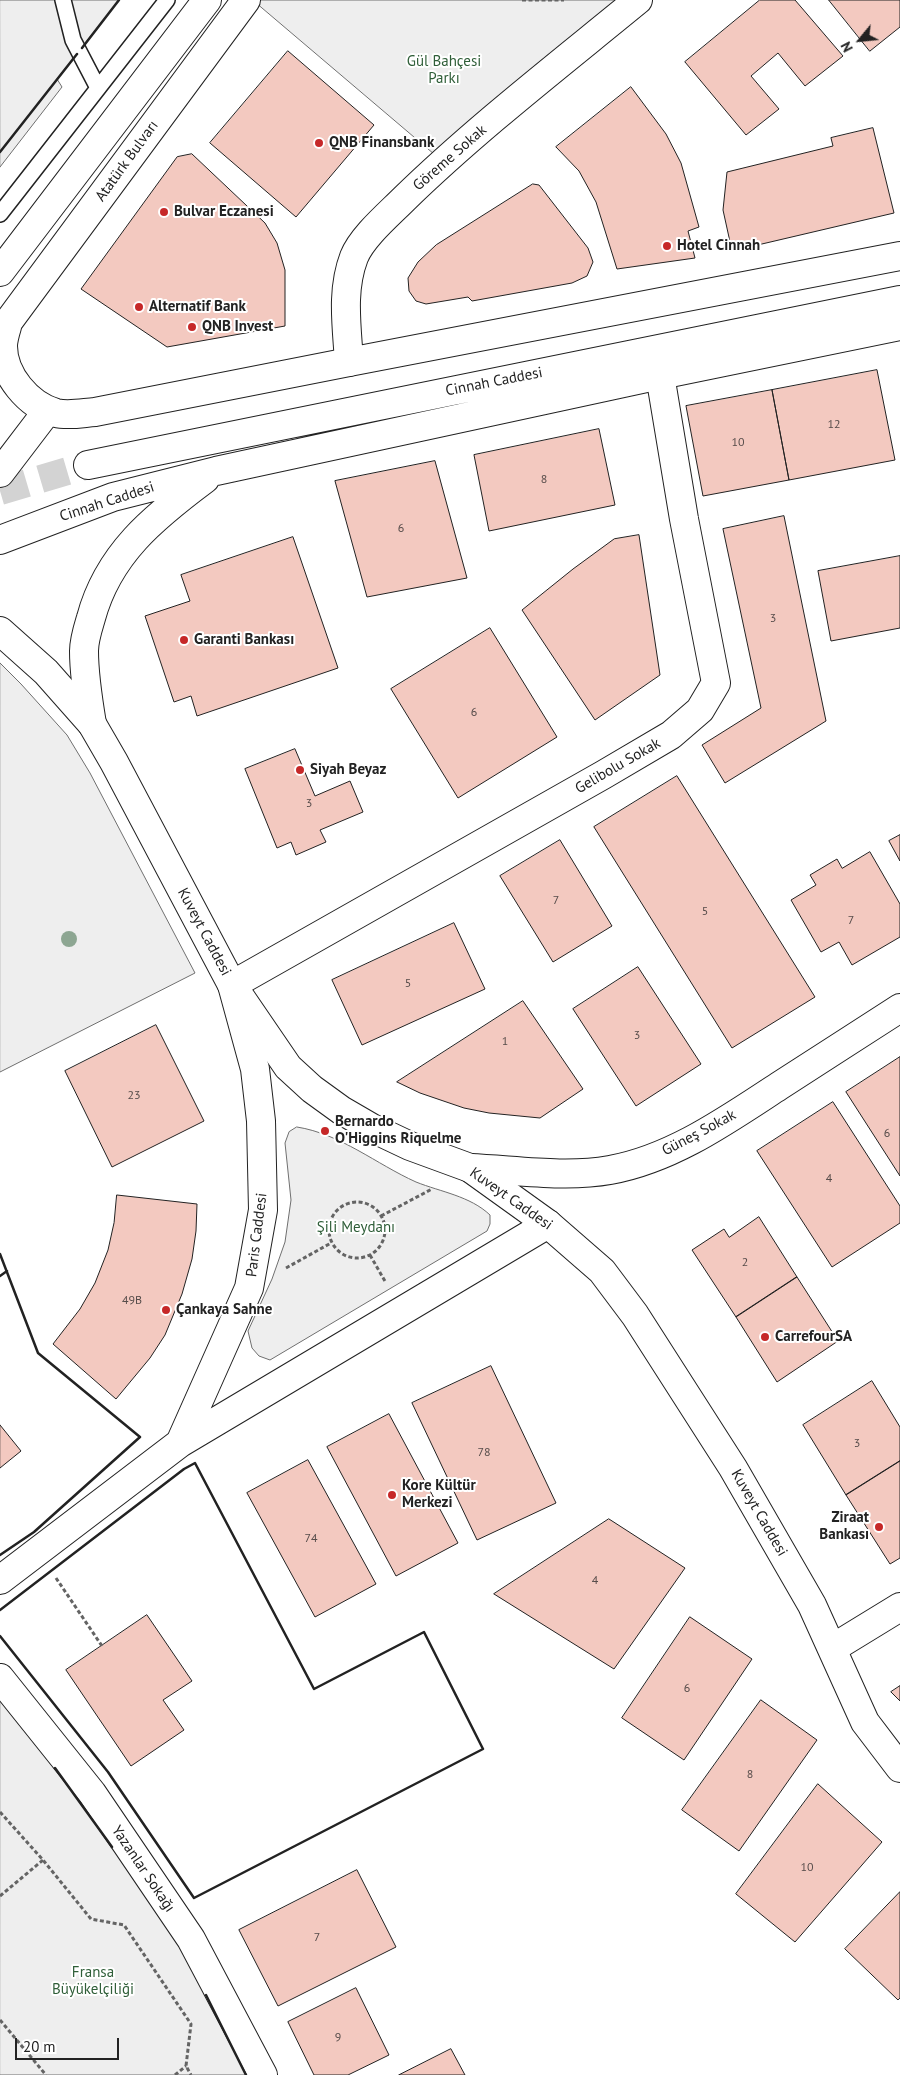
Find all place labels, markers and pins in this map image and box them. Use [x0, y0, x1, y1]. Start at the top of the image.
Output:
place label: QNB Finansbank [329, 134, 434, 152]
marker: QNB Finansbank [313, 137, 325, 149]
place label: Bulvar Eczanesi [174, 203, 274, 221]
marker: Bulvar Eczanesi [158, 206, 170, 218]
place label: Hotel Cinnah [677, 237, 760, 255]
marker: Hotel Cinnah [661, 240, 673, 252]
place label: Alternatif Bank [149, 298, 246, 316]
marker: Alternatif Bank [133, 301, 145, 313]
place label: QNB Invest [202, 318, 273, 336]
marker: QNB Invest [186, 321, 198, 333]
place label: Garanti Bankası [194, 631, 294, 649]
marker: Garanti Bankası [178, 634, 190, 646]
place label: Siyah Beyaz [310, 761, 386, 779]
marker: Siyah Beyaz [294, 764, 306, 776]
place label: Bernardo O'Higgins Riquelme [335, 1113, 461, 1148]
marker: Bernardo O'Higgins Riquelme [319, 1125, 331, 1137]
place label: Çankaya Sahne [176, 1301, 272, 1319]
marker: Çankaya Sahne [160, 1304, 172, 1316]
place label: CarrefourSA [775, 1328, 852, 1346]
marker: CarrefourSA [759, 1331, 771, 1343]
place label: Kore Kültür Merkezi [402, 1477, 476, 1512]
marker: Kore Kültür Merkezi [386, 1489, 398, 1501]
place label: Ziraat Bankası [819, 1509, 869, 1544]
marker: Ziraat Bankası [873, 1521, 885, 1533]

